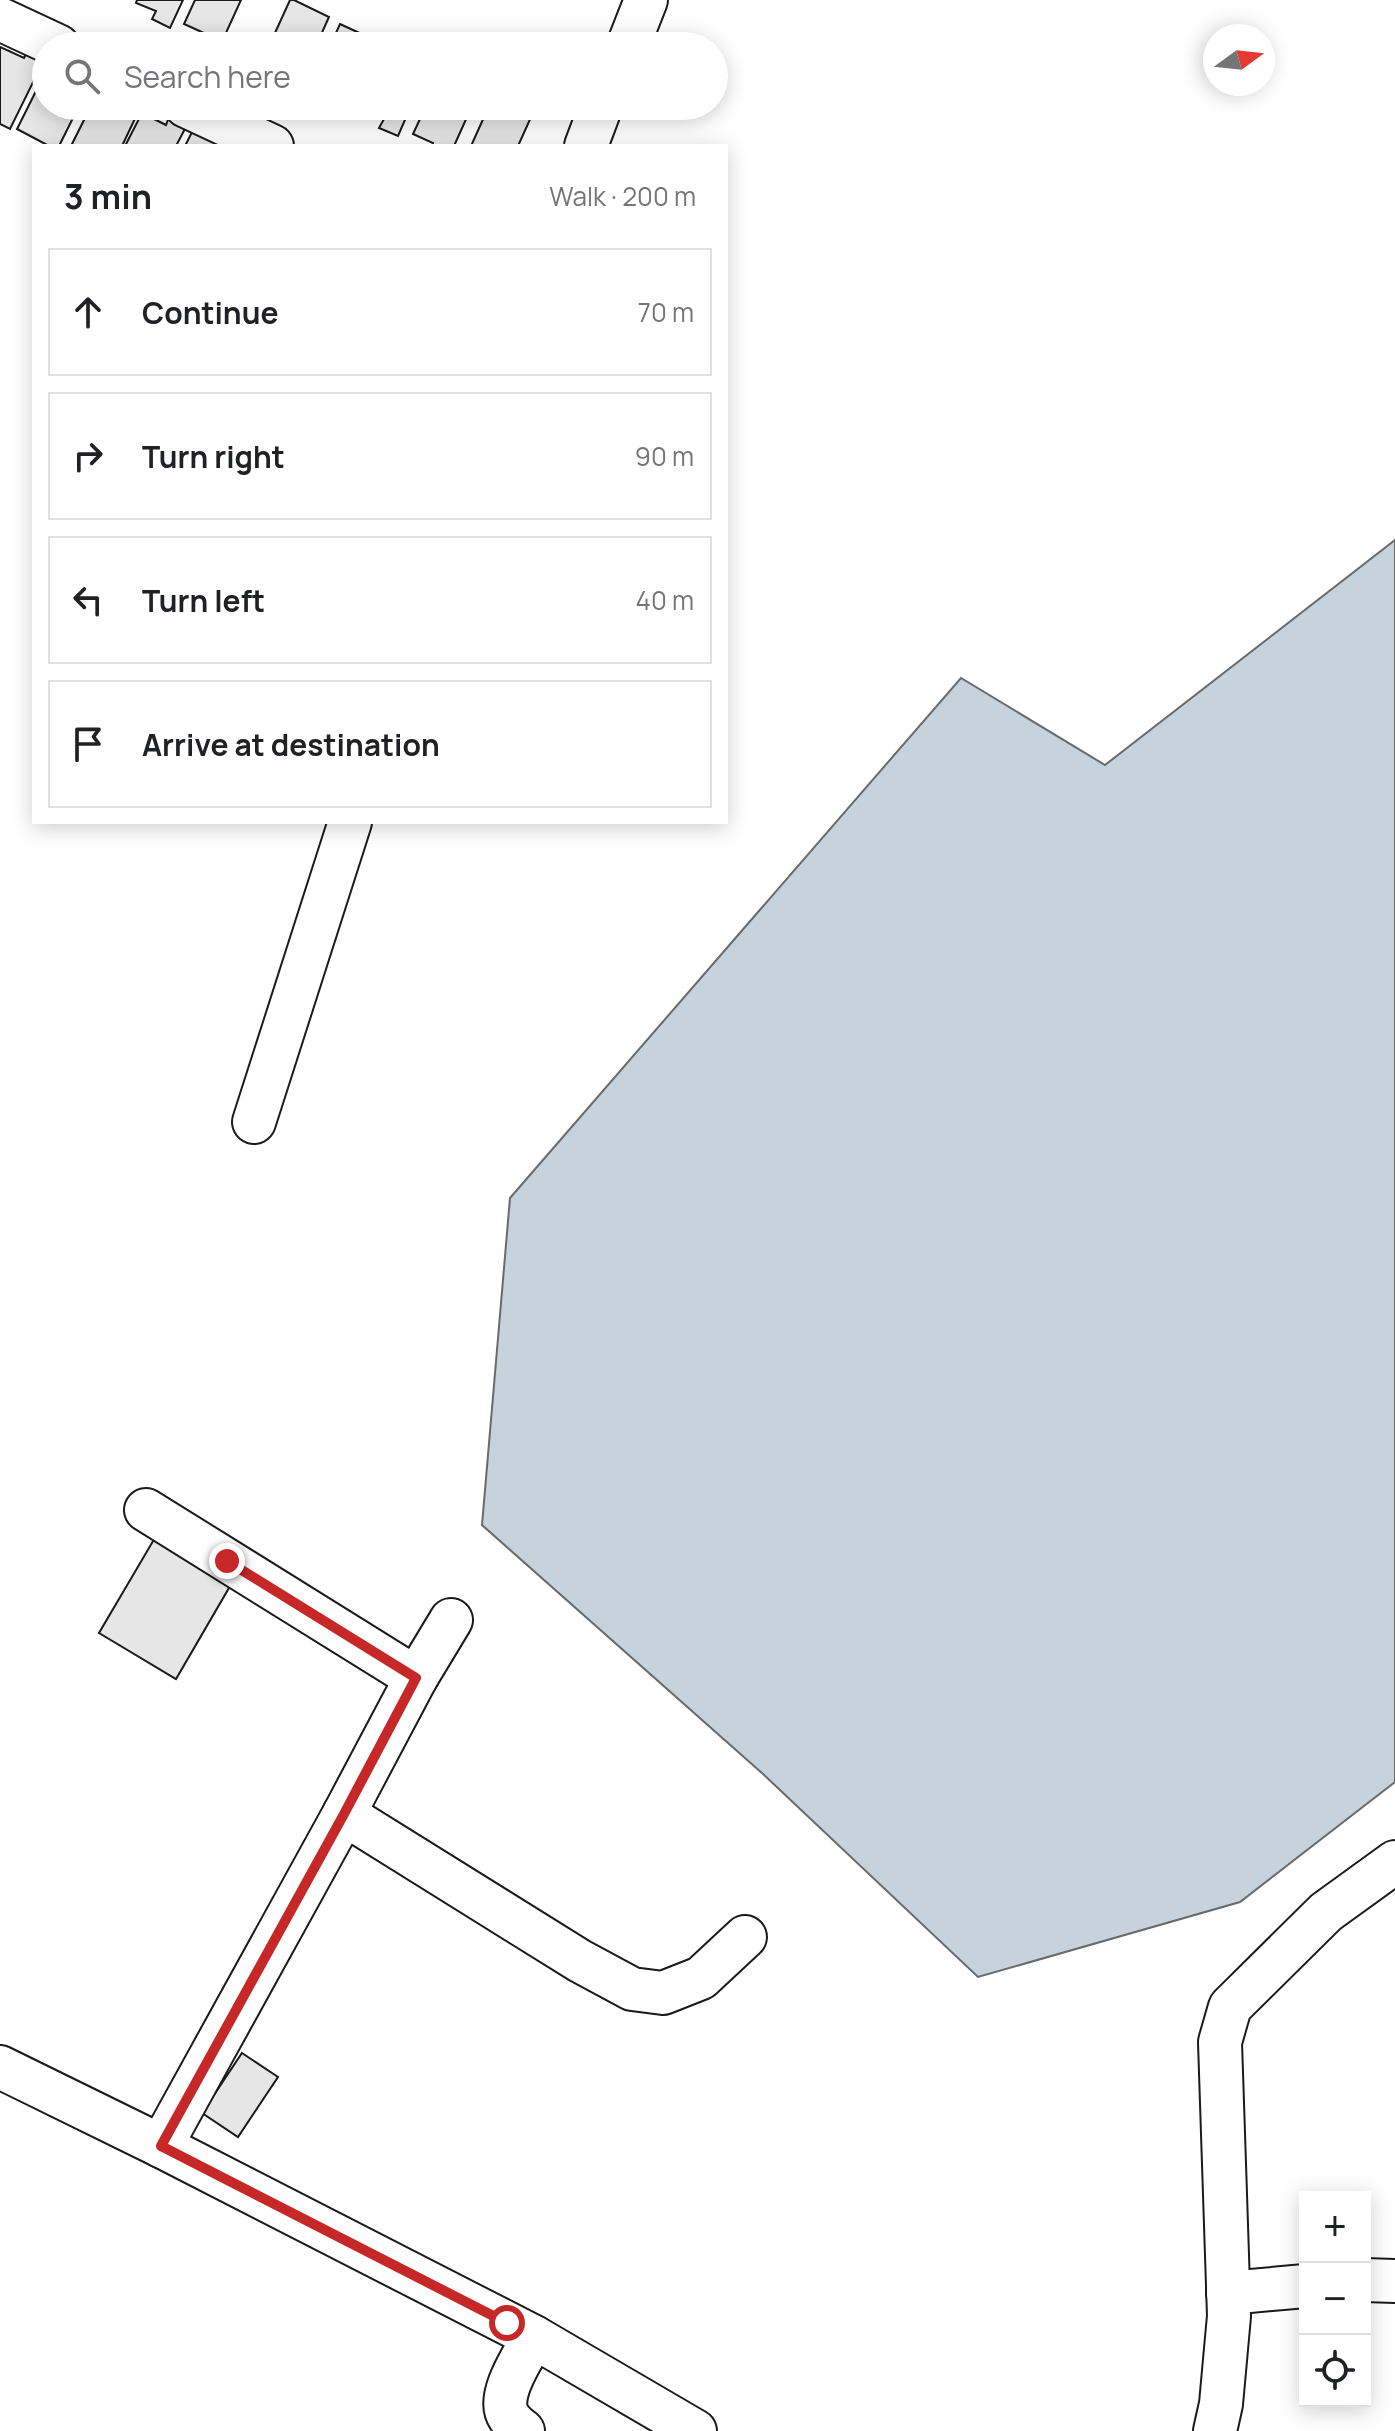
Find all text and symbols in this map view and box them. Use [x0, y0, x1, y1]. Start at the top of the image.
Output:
north arrow [1203, 24, 1275, 96]
search box [32, 32, 728, 120]
icon: search [60, 54, 104, 98]
text: Search here [124, 56, 291, 97]
text: 3 min [64, 173, 152, 219]
text: Walk · 200 m [549, 178, 696, 214]
icon: ahead [66, 290, 110, 334]
text: Continue [142, 292, 278, 333]
text: 70 m [638, 294, 694, 330]
icon: right [66, 434, 110, 478]
text: Turn right [142, 436, 285, 477]
text: 90 m [635, 438, 694, 474]
icon: left [66, 578, 110, 622]
text: Turn left [142, 580, 265, 621]
text: 40 m [636, 582, 694, 618]
icon: arrive [66, 722, 110, 766]
text: Arrive at destination [142, 724, 440, 765]
route end [209, 1543, 245, 1579]
map controls [1299, 2191, 1371, 2407]
button: + [1299, 2191, 1371, 2263]
button: − [1299, 2263, 1371, 2335]
route start [489, 2305, 525, 2341]
button: locate [1299, 2335, 1371, 2407]

